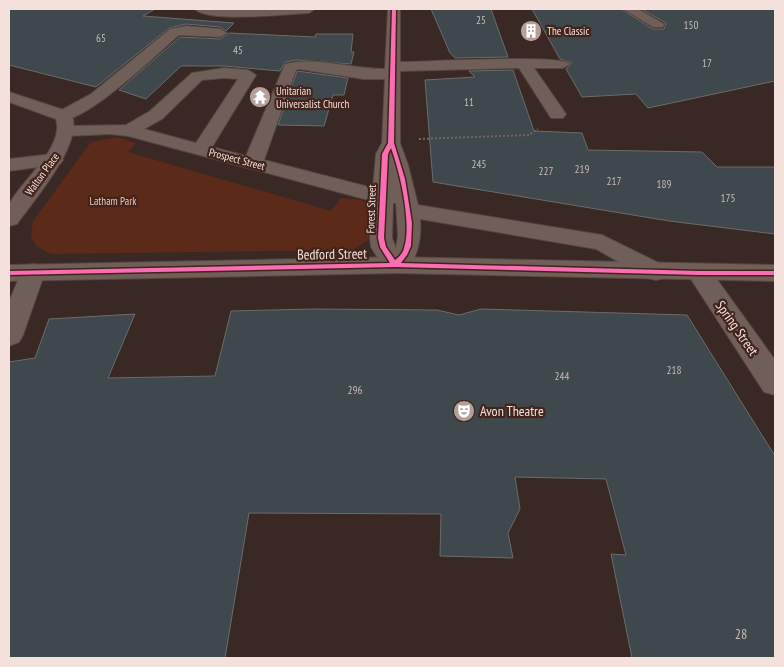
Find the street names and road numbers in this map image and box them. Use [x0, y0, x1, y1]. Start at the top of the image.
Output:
street label: Prospect Street [207, 145, 267, 173]
street label: Walton Place [22, 150, 62, 198]
street label: Forest Street [363, 184, 379, 234]
street label: Bedford Street [297, 244, 367, 264]
street label: Spring Street [712, 297, 763, 359]

